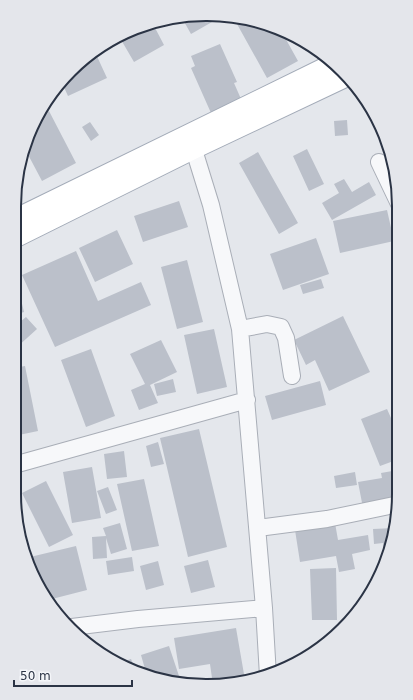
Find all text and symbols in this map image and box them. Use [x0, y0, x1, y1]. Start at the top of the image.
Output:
scale bar [14, 662, 132, 688]
text: 50 m [20, 669, 51, 683]

